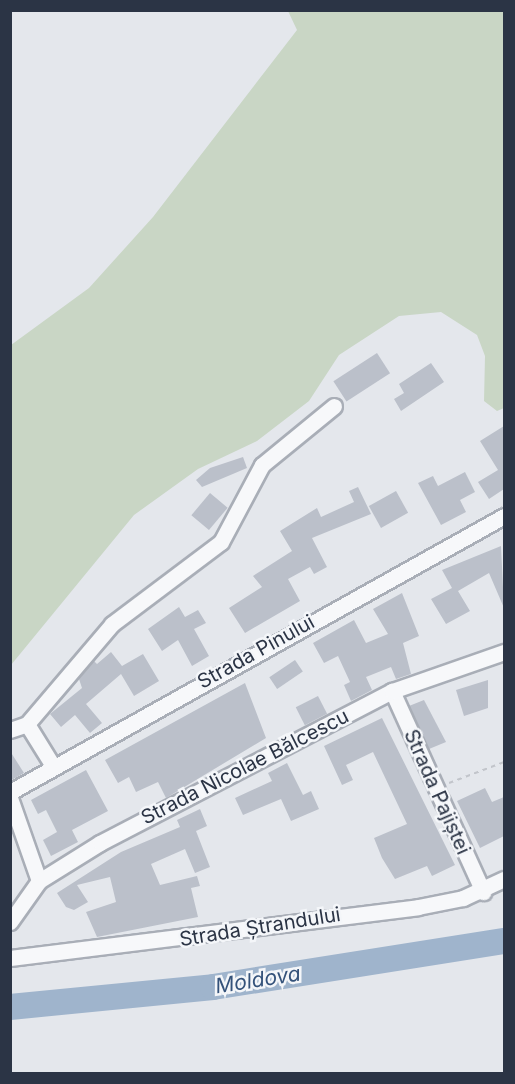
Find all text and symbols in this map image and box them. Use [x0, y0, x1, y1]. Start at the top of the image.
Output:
street label: Strada Pinului [193, 610, 319, 694]
street label: Strada Nicolae Bălcescu [137, 704, 353, 830]
street label: Strada Pajiștei [399, 726, 475, 858]
street label: Strada Ștrandului [178, 902, 342, 952]
water label: Moldova [214, 961, 302, 999]

